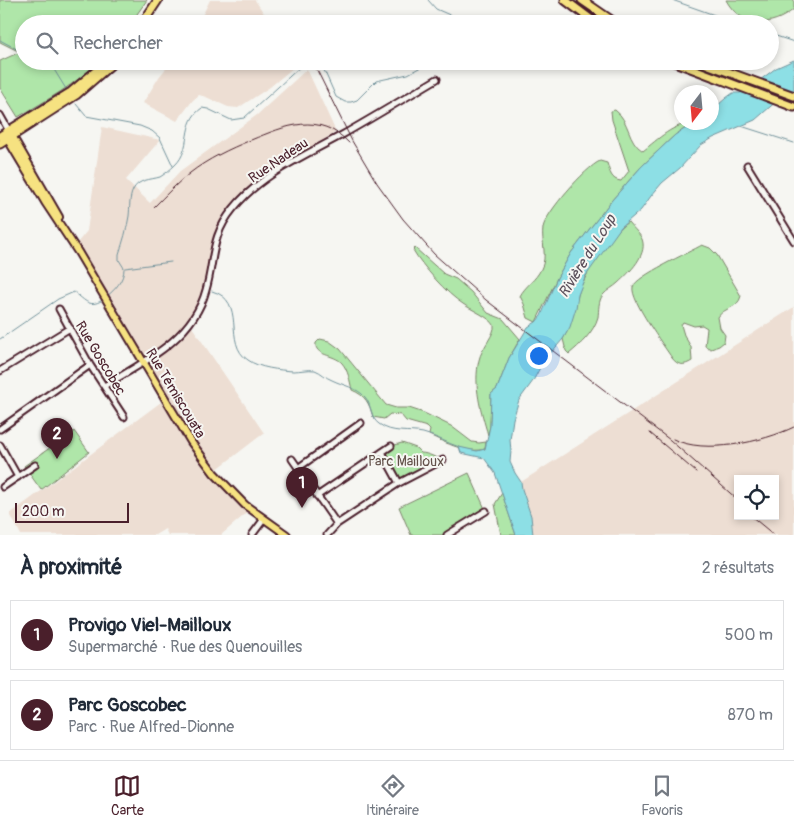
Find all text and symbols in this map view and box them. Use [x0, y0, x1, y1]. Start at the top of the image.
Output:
search box [15, 15, 779, 70]
icon: search [33, 29, 61, 57]
text: Rechercher [73, 31, 163, 55]
north arrow [674, 85, 719, 130]
street label: Rue Nadeau [245, 134, 311, 187]
water label: Rivière du Loup [554, 211, 621, 301]
street label: Rue Goscobec [72, 318, 129, 398]
your location [526, 343, 552, 369]
street label: Rue Témiscouata [142, 345, 209, 441]
pin: 2 [41, 418, 73, 459]
park label: Parc Mailloux [368, 453, 444, 470]
pin: 1 [286, 467, 318, 508]
map controls [734, 475, 779, 520]
button: locate [734, 475, 779, 520]
scale bar [15, 500, 129, 523]
text: 200 m [22, 503, 64, 520]
text: À proximité [20, 554, 123, 581]
text: 2 résultats [702, 558, 774, 578]
text: Provigo Viel-Mailloux [68, 613, 231, 637]
text: 1 [34, 625, 40, 645]
text: 500 m [725, 625, 773, 645]
text: Supermarché · Rue des Quenouilles [68, 637, 302, 657]
text: Parc Goscobec [68, 693, 187, 717]
text: 2 [33, 705, 41, 725]
text: 870 m [728, 705, 773, 725]
text: Parc · Rue Alfred-Dionne [68, 717, 234, 737]
tab: Carte [111, 772, 144, 819]
tab: Itinéraire [366, 772, 419, 819]
tab: Favoris [641, 772, 683, 819]

